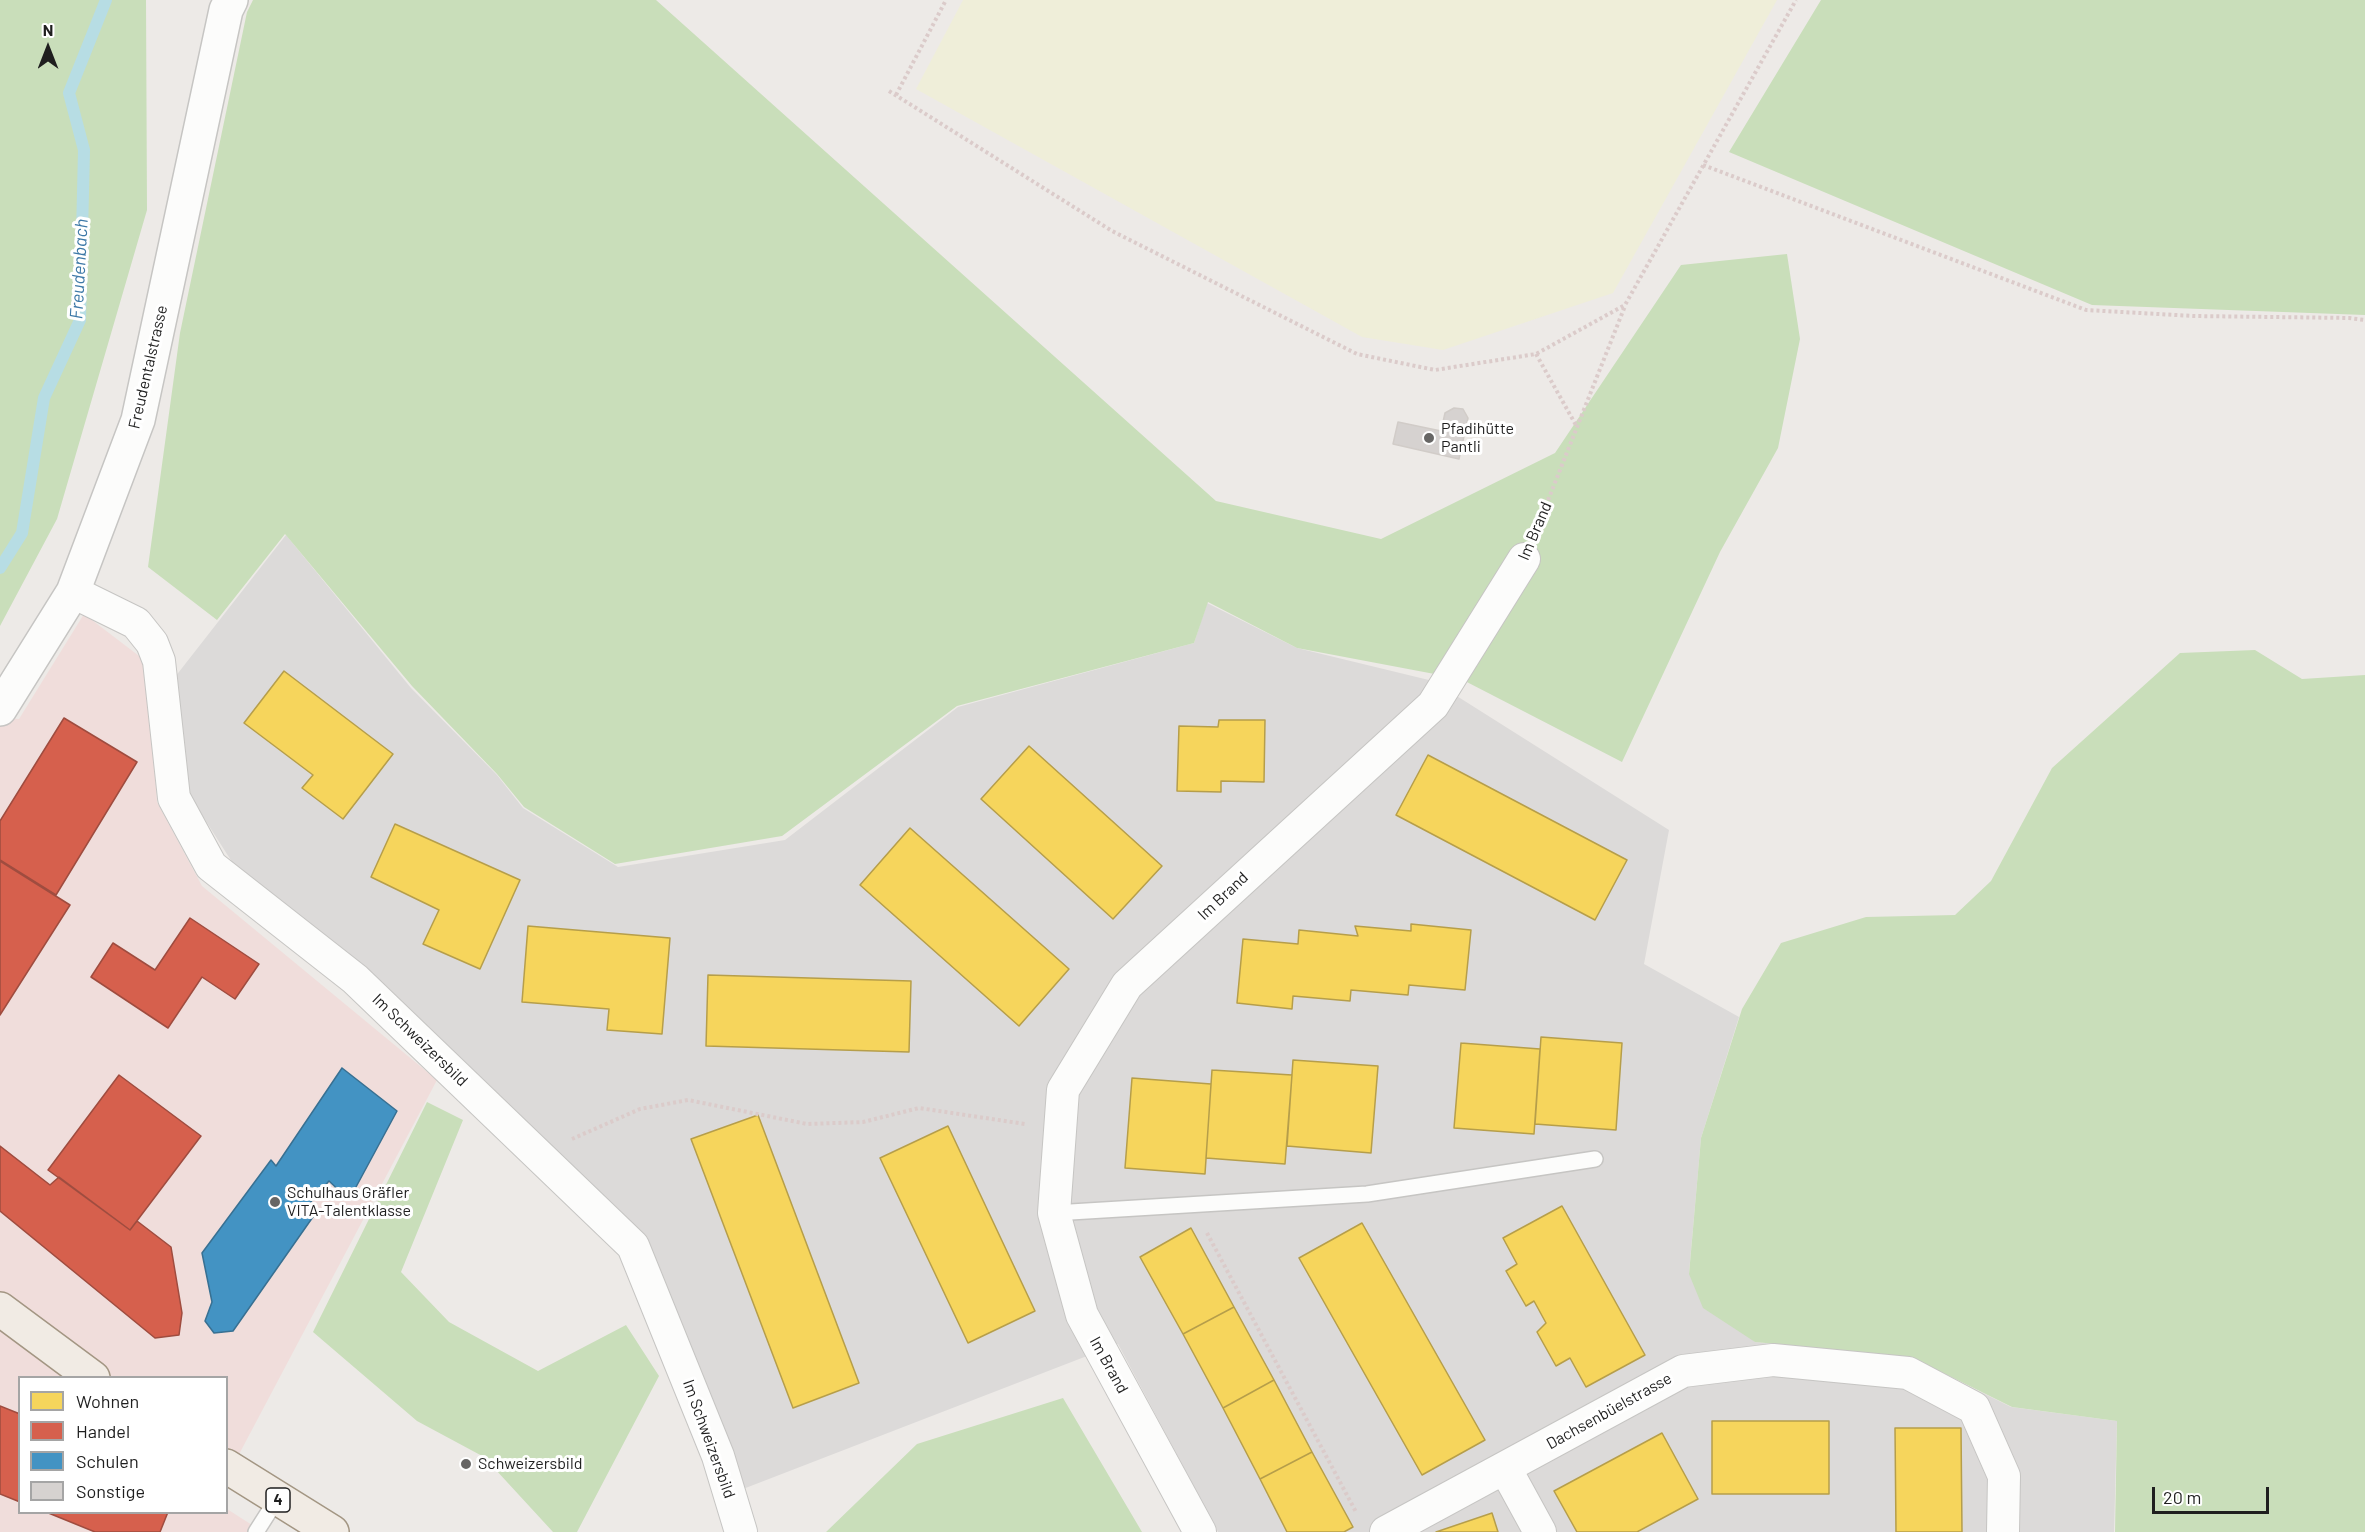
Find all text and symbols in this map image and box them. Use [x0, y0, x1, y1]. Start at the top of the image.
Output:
north arrow [18, 18, 78, 78]
text: N [43, 20, 53, 39]
water label: Freudenbach [66, 218, 92, 320]
street label: Freudentalstrasse [124, 303, 172, 431]
place label: Pfadihütte Pantli [1441, 419, 1514, 457]
marker: Pfadihütte Pantli [1422, 431, 1436, 445]
street label: Im Brand [1514, 499, 1556, 563]
street label: Im Brand [1194, 868, 1252, 924]
street label: Im Schweizersbild [368, 990, 472, 1090]
place label: Schulhaus Gräfler VITA-Talentklasse [287, 1183, 411, 1221]
marker: Schulhaus Gräfler VITA-Talentklasse [268, 1195, 282, 1209]
street label: Im Brand [1086, 1333, 1132, 1397]
street label: Dachsenbüelstrasse [1543, 1369, 1675, 1453]
legend [18, 1376, 228, 1514]
street label: Im Schweizersbild [679, 1377, 739, 1501]
text: Wohnen [76, 1390, 139, 1412]
text: Handel [76, 1420, 130, 1442]
text: Schulen [76, 1450, 139, 1472]
place label: Schweizersbild [478, 1454, 582, 1474]
marker: Schweizersbild [459, 1457, 473, 1471]
scale bar [2155, 1475, 2272, 1513]
text: Sonstige [76, 1480, 145, 1502]
text: 20 m [2163, 1486, 2201, 1508]
road number: 4 [266, 1488, 290, 1512]

